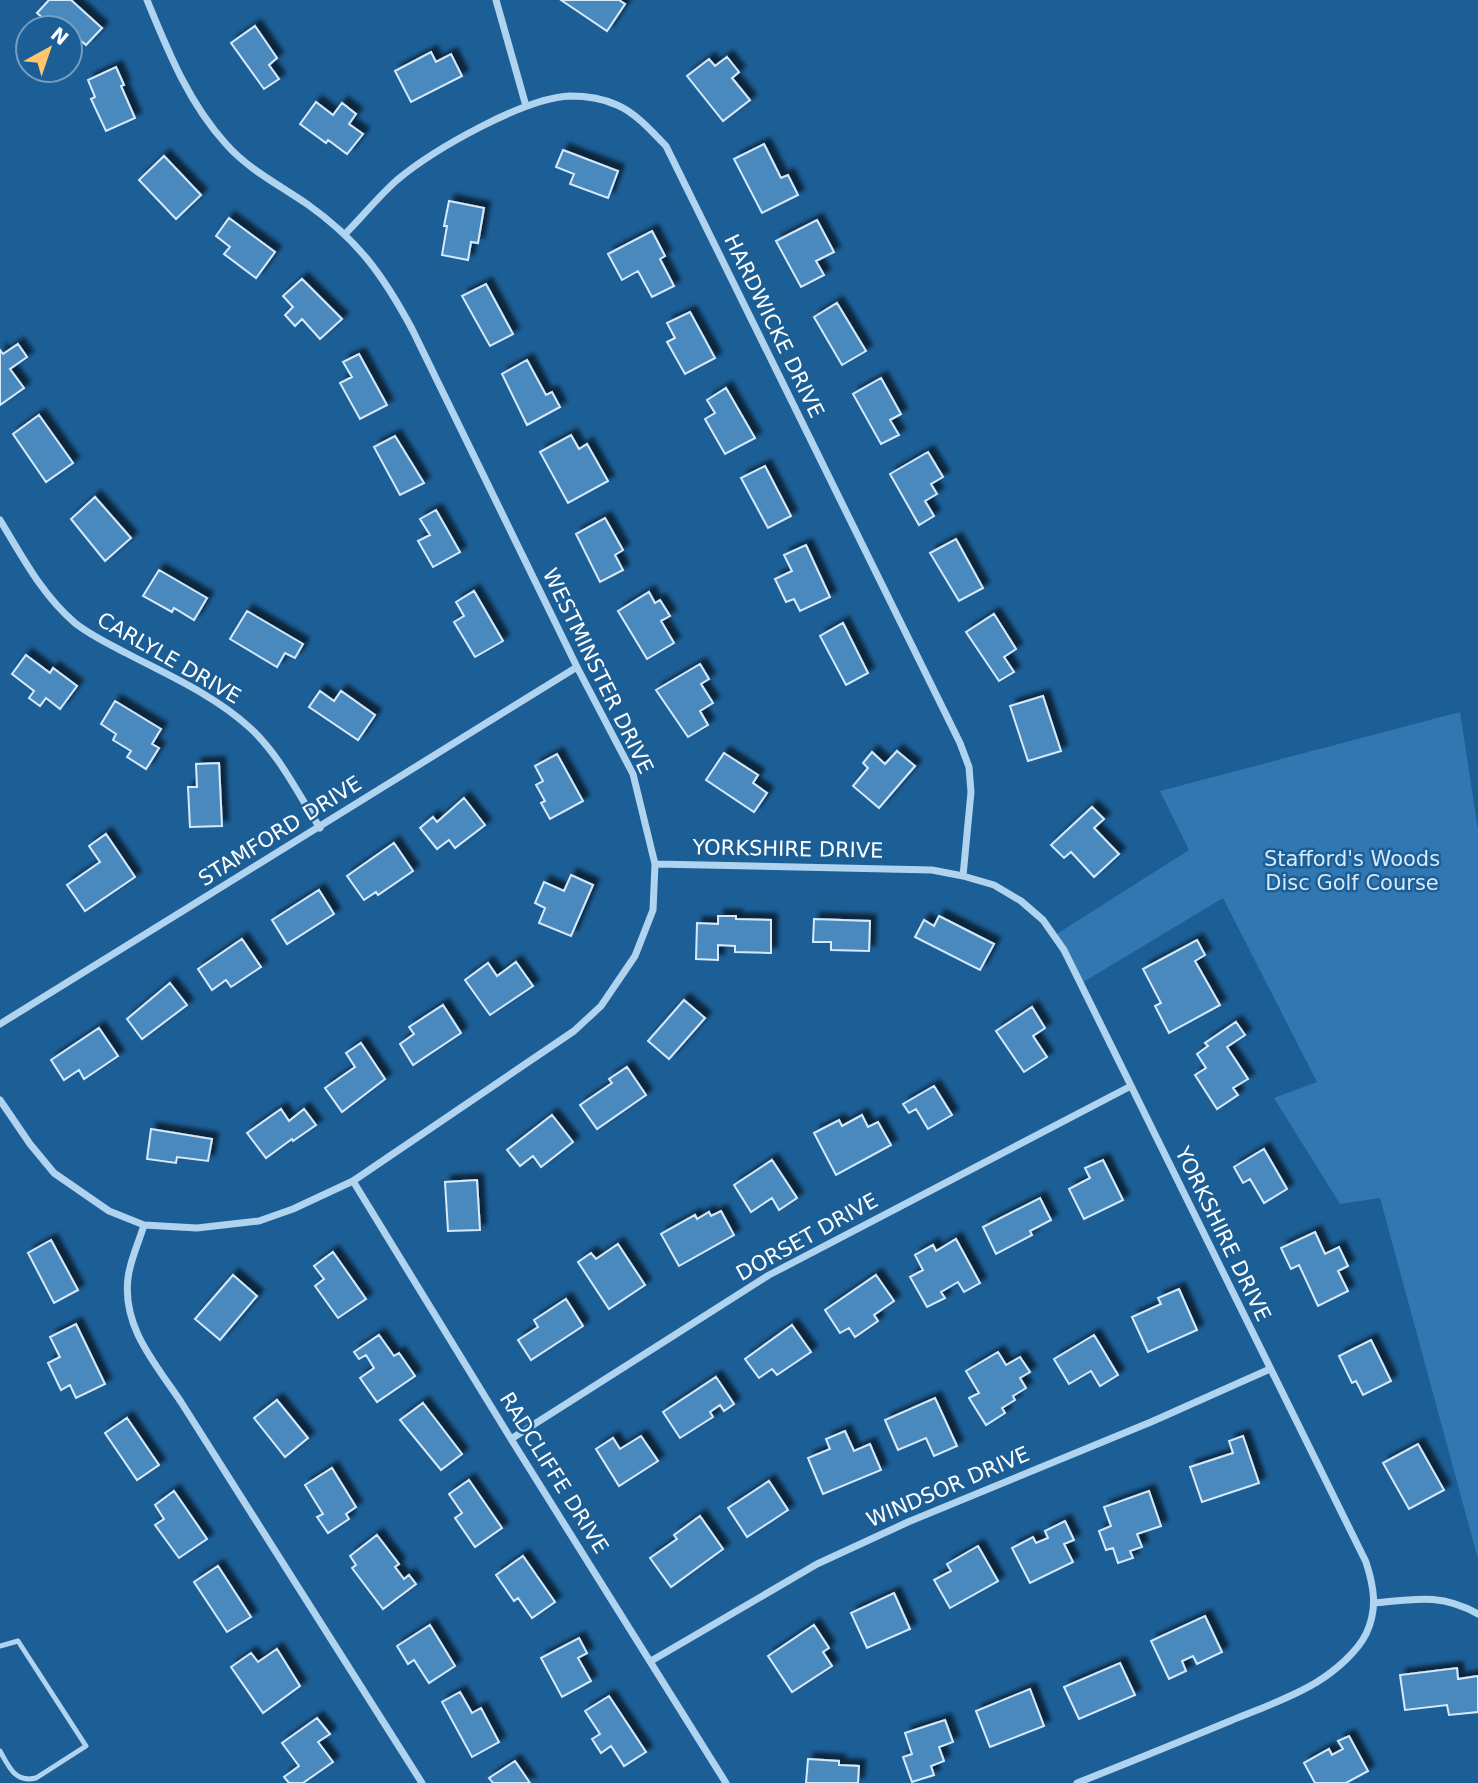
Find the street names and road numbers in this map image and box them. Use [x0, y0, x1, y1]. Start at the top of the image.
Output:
street label: HARDWICKE DRIVE [719, 230, 829, 422]
street label: WESTMINSTER DRIVE [538, 564, 658, 778]
street label: CARLYLE DRIVE [93, 607, 245, 709]
street label: STAMFORD DRIVE [194, 771, 366, 891]
street label: YORKSHIRE DRIVE [691, 835, 884, 863]
street label: YORKSHIRE DRIVE [1170, 1142, 1276, 1325]
street label: DORSET DRIVE [732, 1188, 882, 1286]
street label: RADCLIFFE DRIVE [495, 1388, 613, 1558]
street label: WINDSOR DRIVE [863, 1442, 1033, 1532]

